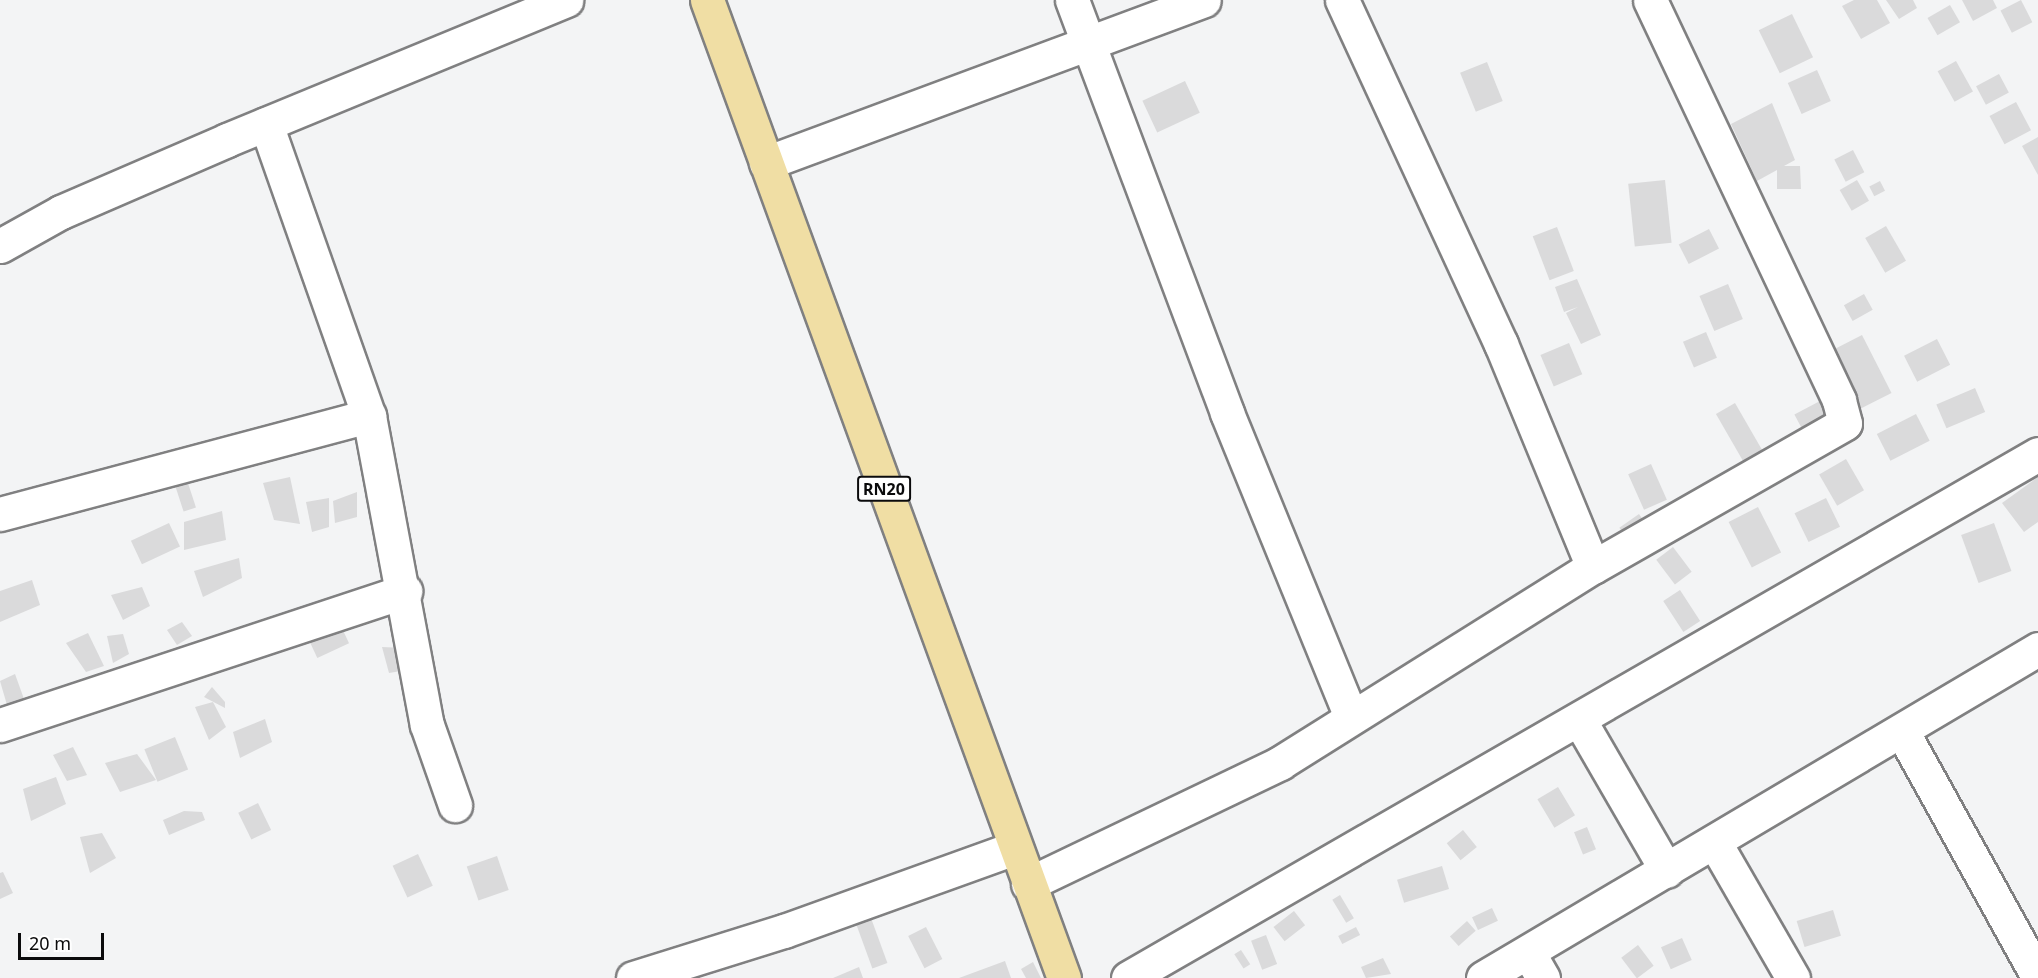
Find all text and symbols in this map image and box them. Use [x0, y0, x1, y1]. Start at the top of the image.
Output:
road number: RN20 [857, 476, 911, 502]
scale bar [21, 921, 106, 959]
text: 20 m [29, 931, 71, 955]

